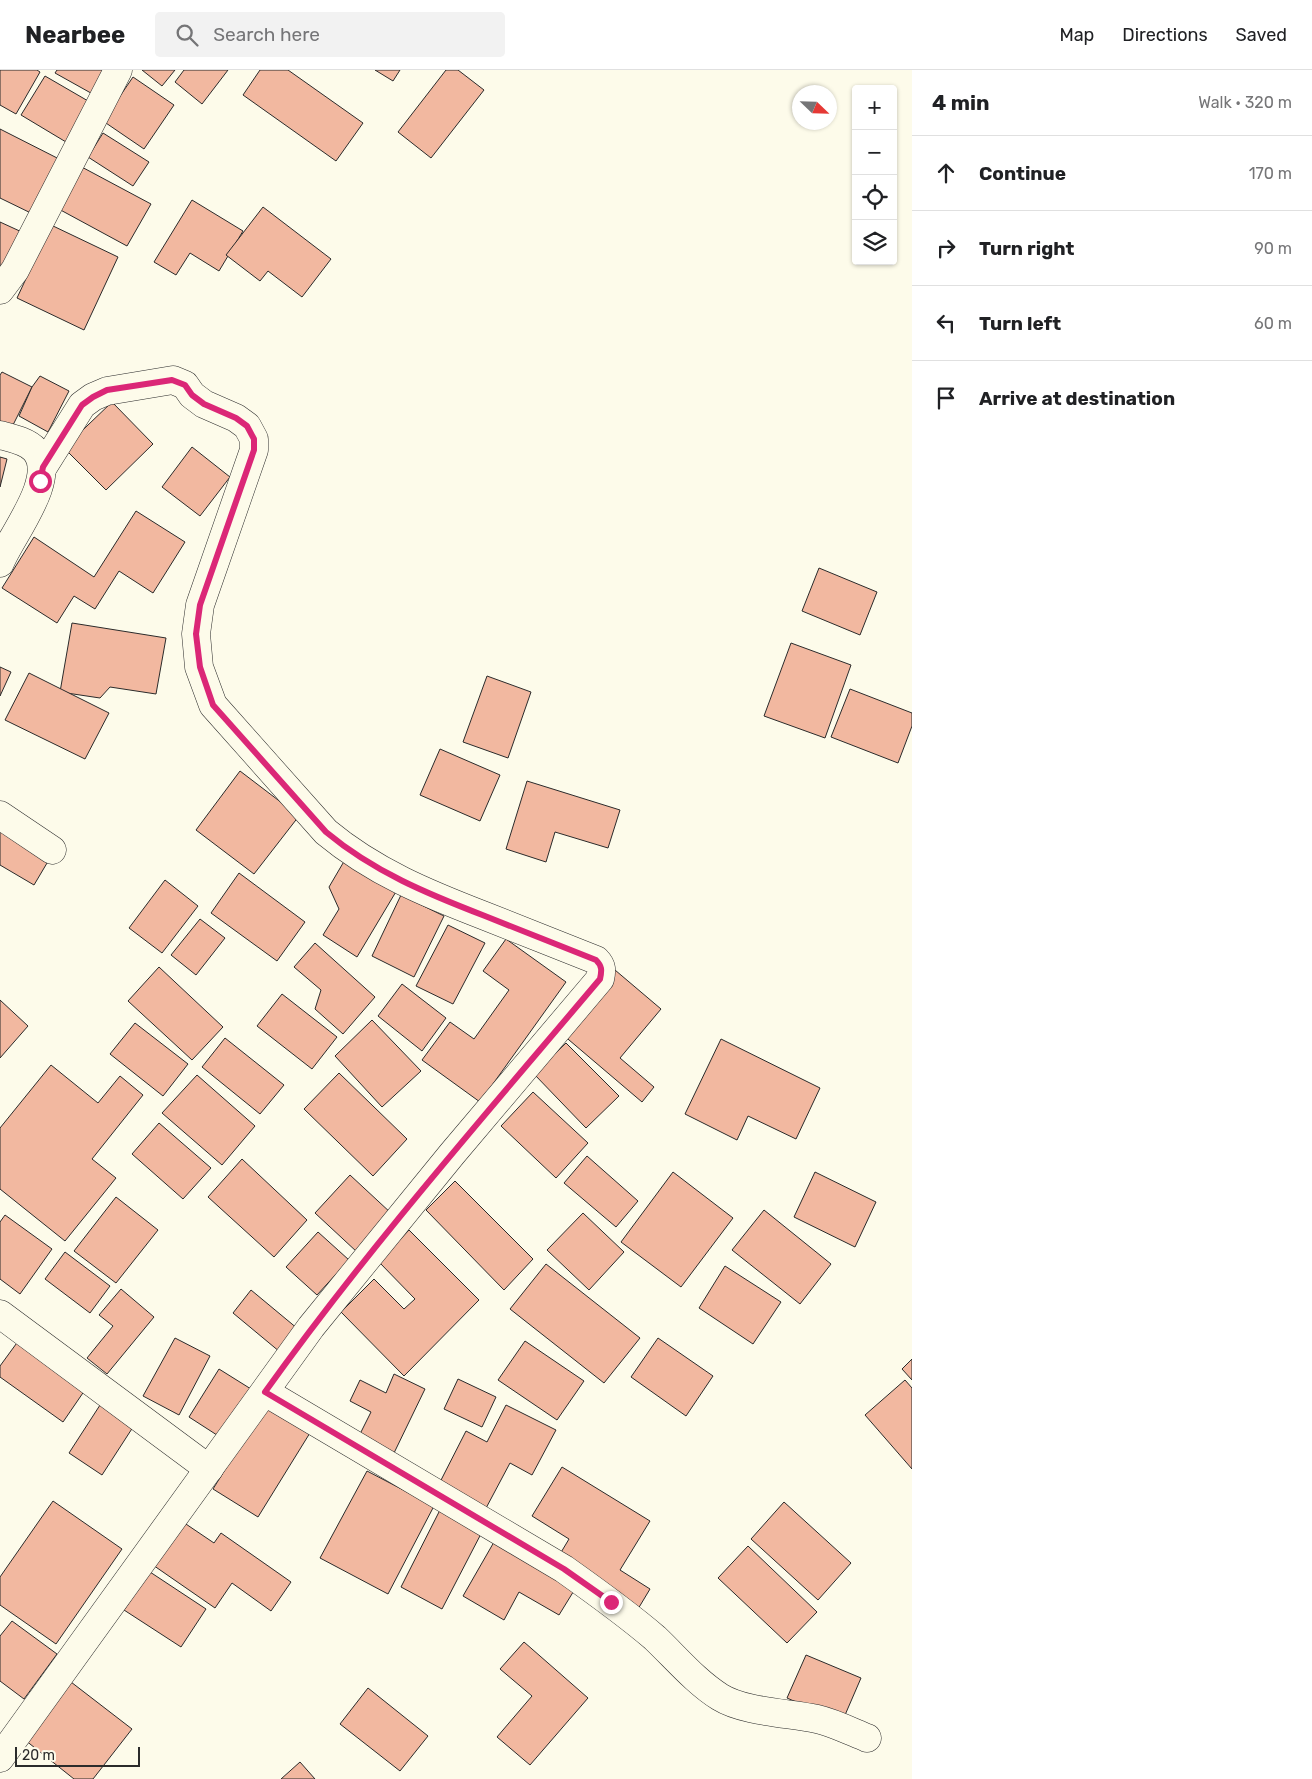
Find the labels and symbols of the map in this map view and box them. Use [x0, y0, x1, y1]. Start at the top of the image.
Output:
north arrow [792, 85, 837, 130]
route start [29, 470, 52, 493]
route end [600, 1591, 623, 1614]
scale bar [15, 1744, 140, 1767]

